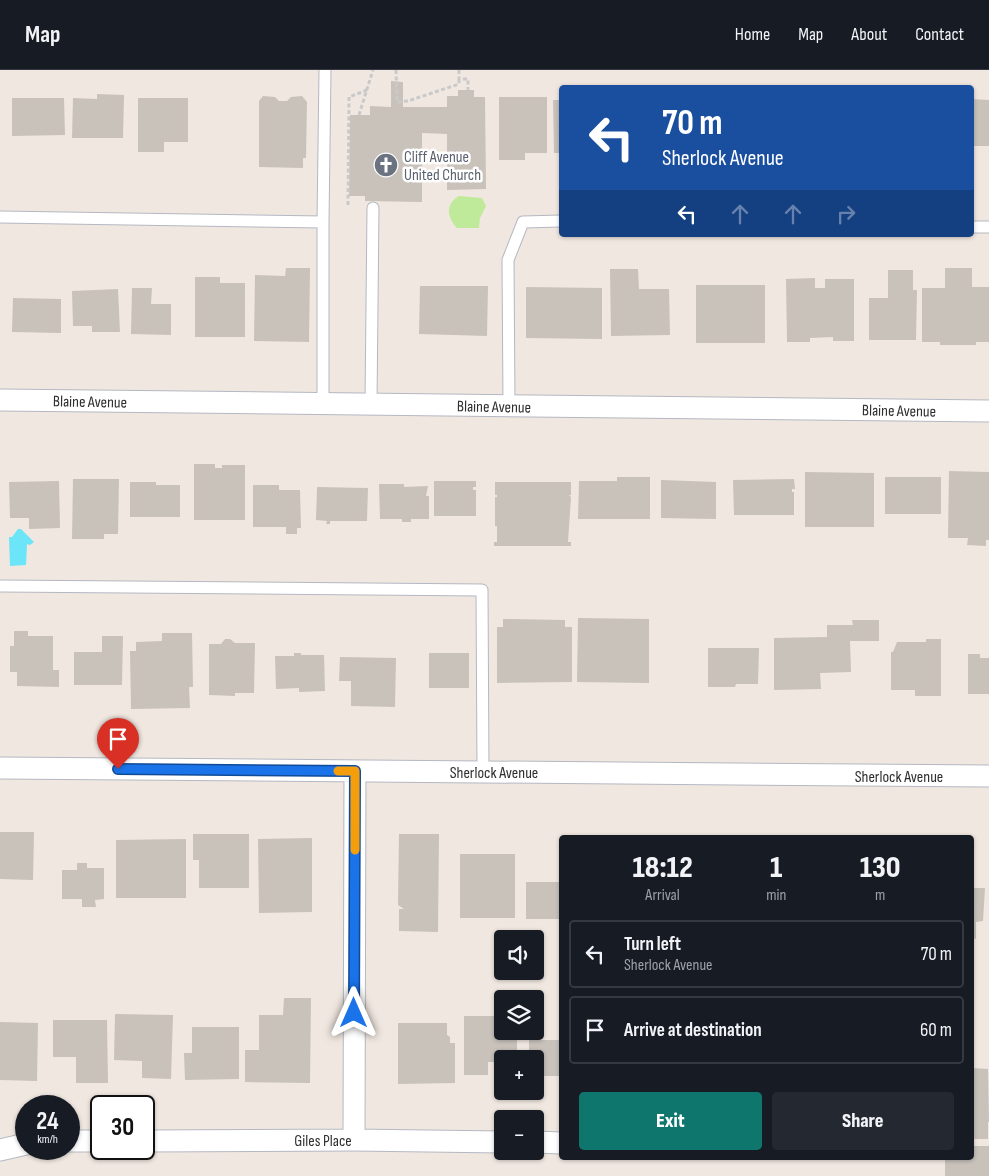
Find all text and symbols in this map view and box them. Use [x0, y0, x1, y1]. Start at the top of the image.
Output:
text: Map [25, 20, 60, 49]
text: Home [735, 24, 770, 45]
text: Map [798, 24, 823, 45]
text: About [851, 24, 887, 45]
text: Contact [915, 24, 964, 45]
text: 70 m [662, 102, 722, 145]
icon: left [579, 105, 644, 170]
text: Sherlock Avenue [662, 145, 784, 172]
place label: Cliff Avenue United Church [404, 148, 481, 185]
church icon: Cliff Avenue United Church [373, 152, 399, 178]
icon: left [673, 200, 701, 228]
icon: ahead [726, 200, 754, 228]
icon: ahead [779, 200, 807, 228]
icon: right [832, 200, 860, 228]
street label: Blaine Avenue [53, 392, 127, 413]
street label: Blaine Avenue [457, 397, 531, 418]
street label: Blaine Avenue [862, 401, 936, 422]
pin [97, 718, 139, 769]
icon: arrive [104, 725, 132, 753]
street label: Sherlock Avenue [450, 764, 538, 783]
street label: Sherlock Avenue [855, 768, 943, 787]
text: 18:12 [632, 850, 693, 886]
text: 1 [770, 850, 782, 886]
text: 130 [860, 850, 901, 886]
text: Arrival [645, 886, 680, 905]
text: min [766, 886, 786, 905]
text: m [875, 886, 885, 905]
map controls [494, 930, 544, 1160]
button: sound [494, 930, 544, 980]
text: Turn left [624, 933, 681, 956]
icon: left [581, 940, 609, 968]
text: 70 m [921, 943, 952, 966]
text: Sherlock Avenue [624, 956, 713, 975]
position arrow [327, 986, 379, 1038]
button: layers [494, 990, 544, 1040]
icon: arrive [581, 1016, 609, 1044]
text: Arrive at destination [624, 1019, 762, 1042]
text: 60 m [920, 1019, 952, 1042]
button: + [494, 1050, 544, 1100]
button: Exit [579, 1092, 762, 1150]
button: Share [772, 1092, 954, 1150]
speed limit sign: 30 [90, 1095, 155, 1160]
text: 24 [36, 1106, 59, 1137]
button: − [494, 1110, 544, 1160]
text: km/h [37, 1132, 58, 1147]
street label: Giles Place [294, 1132, 352, 1151]

